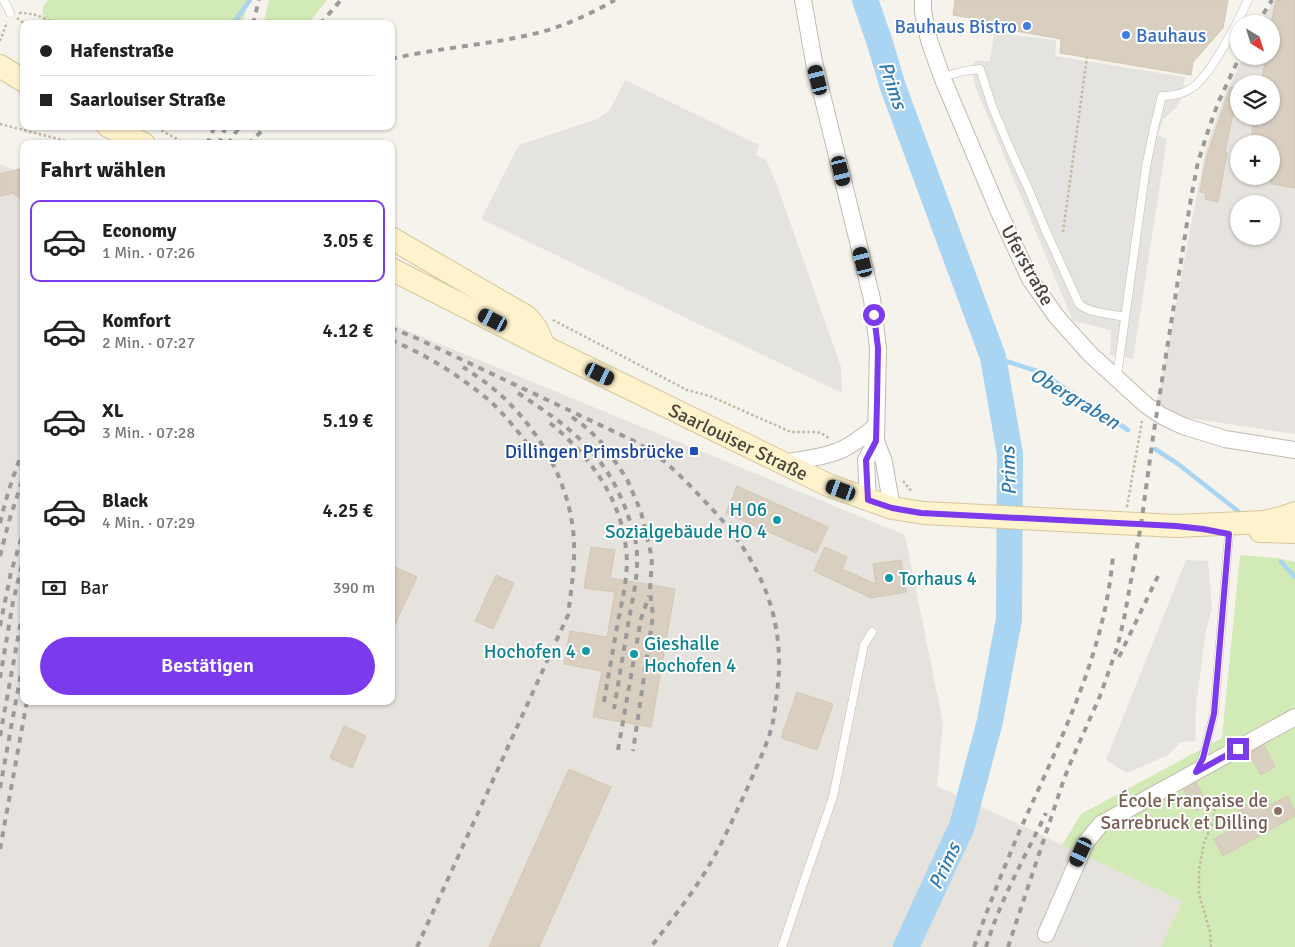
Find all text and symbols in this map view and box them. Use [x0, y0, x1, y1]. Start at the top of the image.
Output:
place label: Bauhaus Bistro [894, 15, 1017, 39]
north arrow [1230, 15, 1280, 65]
map controls [1230, 15, 1280, 245]
marker: Bauhaus Bistro [1021, 20, 1033, 32]
place label: Bauhaus [1136, 24, 1206, 48]
marker: Bauhaus [1120, 29, 1132, 41]
text: Hafenstraße [70, 39, 174, 63]
water label: Prims [873, 58, 913, 114]
car [807, 64, 828, 96]
button: layers [1230, 75, 1280, 125]
text: Saarlouiser Straße [70, 88, 226, 112]
button: + [1230, 135, 1280, 185]
car [830, 155, 851, 187]
text: Fahrt wählen [40, 156, 166, 183]
button: − [1230, 195, 1280, 245]
icon: car [42, 219, 87, 264]
text: Economy [102, 219, 176, 243]
street label: Uferstraße [995, 221, 1059, 310]
text: 3.05 € [323, 229, 373, 253]
text: 1 Min. · 07:26 [102, 243, 195, 263]
car [852, 246, 873, 278]
route start [863, 304, 885, 326]
car [476, 307, 509, 333]
icon: car [42, 309, 87, 354]
text: Komfort [102, 309, 171, 333]
text: 4.12 € [323, 319, 373, 343]
text: 2 Min. · 07:27 [102, 333, 195, 353]
car [583, 361, 616, 387]
water label: Obergraben [1025, 362, 1125, 436]
street label: Saarlouiser Straße [665, 398, 812, 486]
icon: car [42, 399, 87, 444]
text: XL [102, 399, 124, 423]
text: 5.19 € [323, 409, 373, 433]
text: 3 Min. · 07:28 [102, 423, 195, 443]
place label: Dillingen Primsbrücke [505, 440, 684, 464]
water label: Prims [995, 444, 1022, 496]
marker: Dillingen Primsbrücke [688, 445, 700, 457]
car [824, 478, 857, 502]
icon: car [42, 489, 87, 534]
text: Black [102, 489, 148, 513]
place label: H 06 Sozialgebäude HO 4 [605, 498, 767, 544]
text: 4.25 € [323, 499, 373, 523]
text: 4 Min. · 07:29 [102, 513, 195, 533]
marker: H 06 Sozialgebäude HO 4 [771, 514, 783, 526]
place label: Torhaus 4 [899, 567, 977, 591]
marker: Torhaus 4 [883, 572, 895, 584]
icon: cash [40, 574, 68, 602]
text: Bar [80, 576, 108, 600]
text: 390 m [333, 578, 375, 598]
place label: Gieshalle Hochofen 4 [644, 632, 736, 678]
button: Bestätigen [40, 637, 375, 695]
place label: Hochofen 4 [484, 640, 576, 664]
marker: Hochofen 4 [580, 645, 592, 657]
marker: Gieshalle Hochofen 4 [628, 648, 640, 660]
route end [1227, 738, 1249, 760]
place label: École Française de Sarrebruck et Dilling [1100, 789, 1268, 835]
marker: École Française de Sarrebruck et Dilling [1272, 805, 1284, 817]
car [1067, 835, 1094, 869]
water label: Prims [923, 837, 967, 894]

